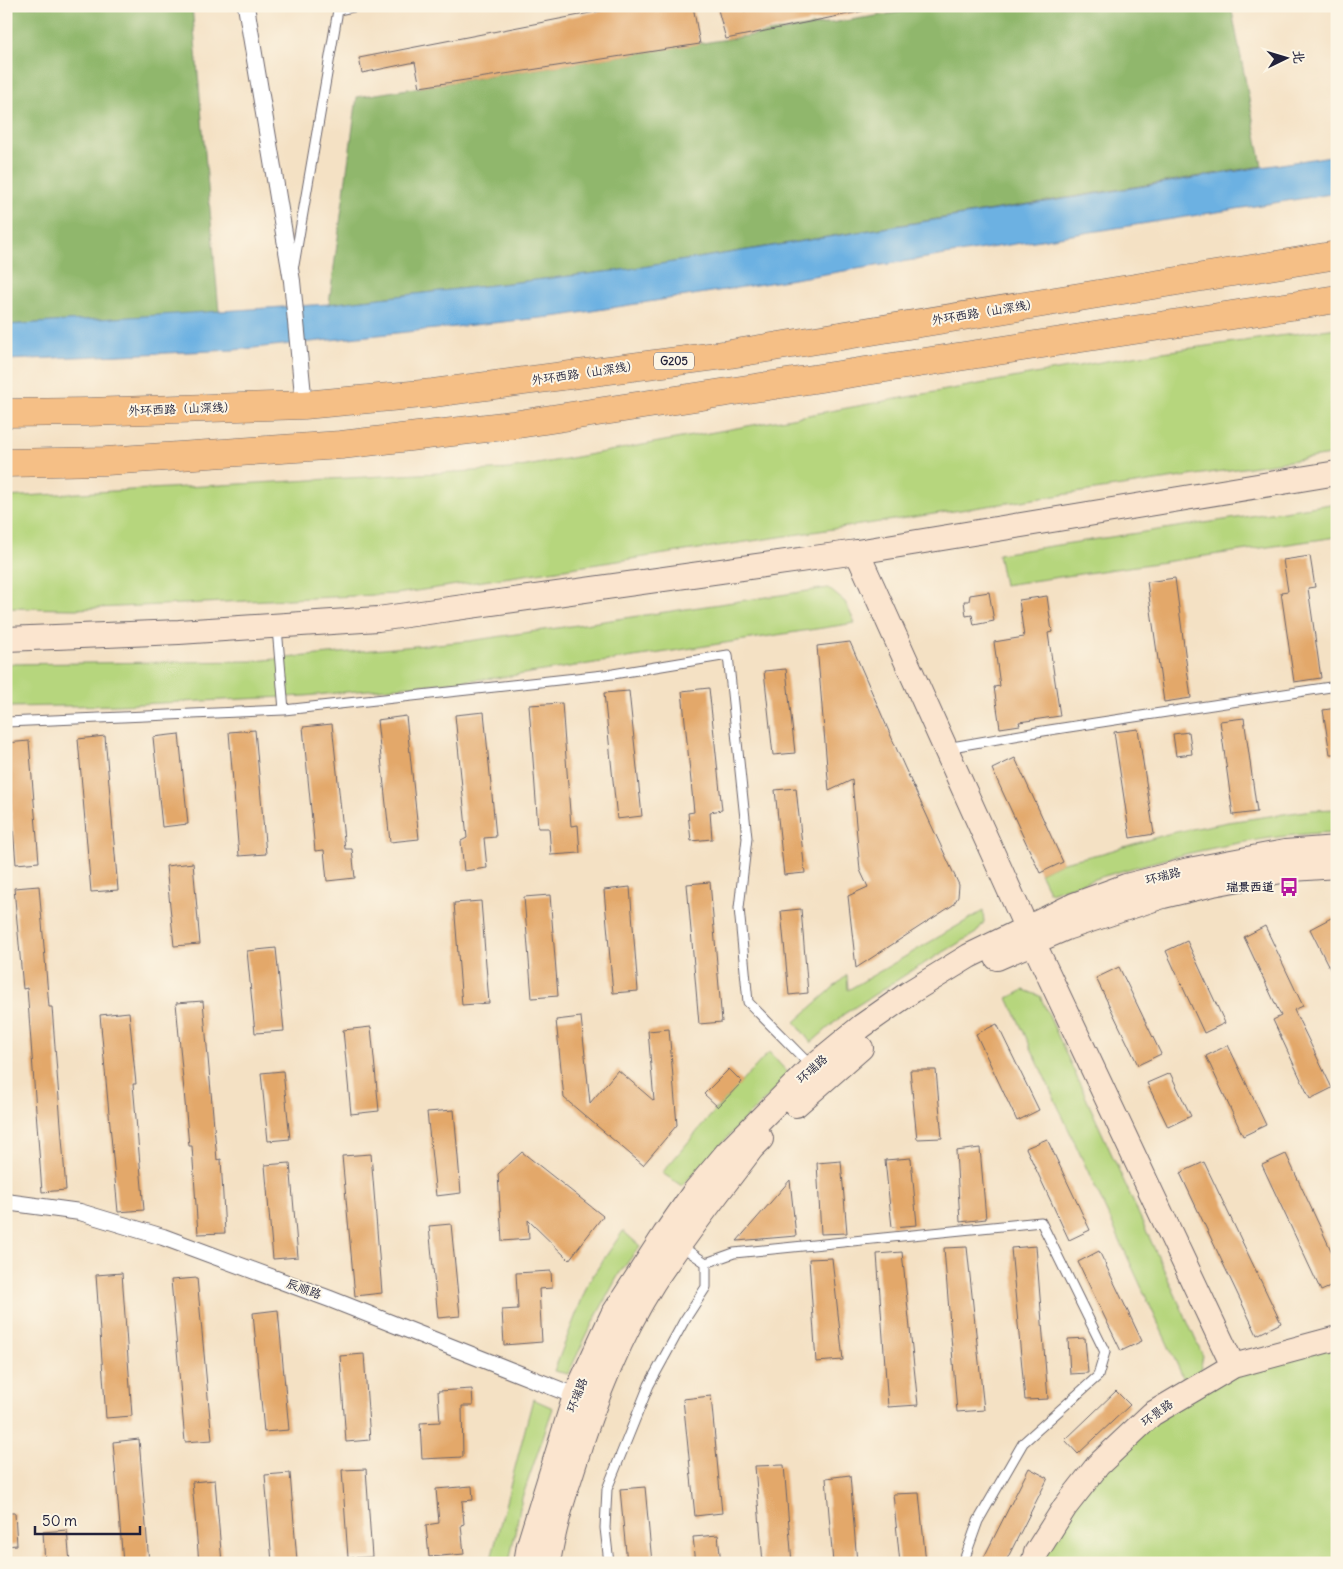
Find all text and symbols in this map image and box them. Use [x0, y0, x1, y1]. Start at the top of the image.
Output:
north arrow [1260, 32, 1310, 82]
text: 北 [1289, 49, 1309, 65]
street label: 外环西路（山深线） [930, 296, 1039, 327]
road number: G205 [654, 352, 694, 370]
street label: 外环西路（山深线） [530, 358, 639, 387]
street label: 外环西路（山深线） [128, 399, 236, 418]
street label: 环瑞路 [1144, 864, 1182, 887]
bus stop icon: 瑞景西道 [1278, 876, 1300, 898]
place label: 瑞景西道 [1226, 879, 1274, 894]
street label: 环瑞路 [793, 1051, 830, 1086]
street label: 辰顺路 [285, 1275, 324, 1302]
street label: 环瑞路 [563, 1375, 590, 1414]
street label: 环景路 [1138, 1396, 1176, 1429]
scale bar [35, 1504, 140, 1536]
text: 50 m [42, 1511, 77, 1530]

